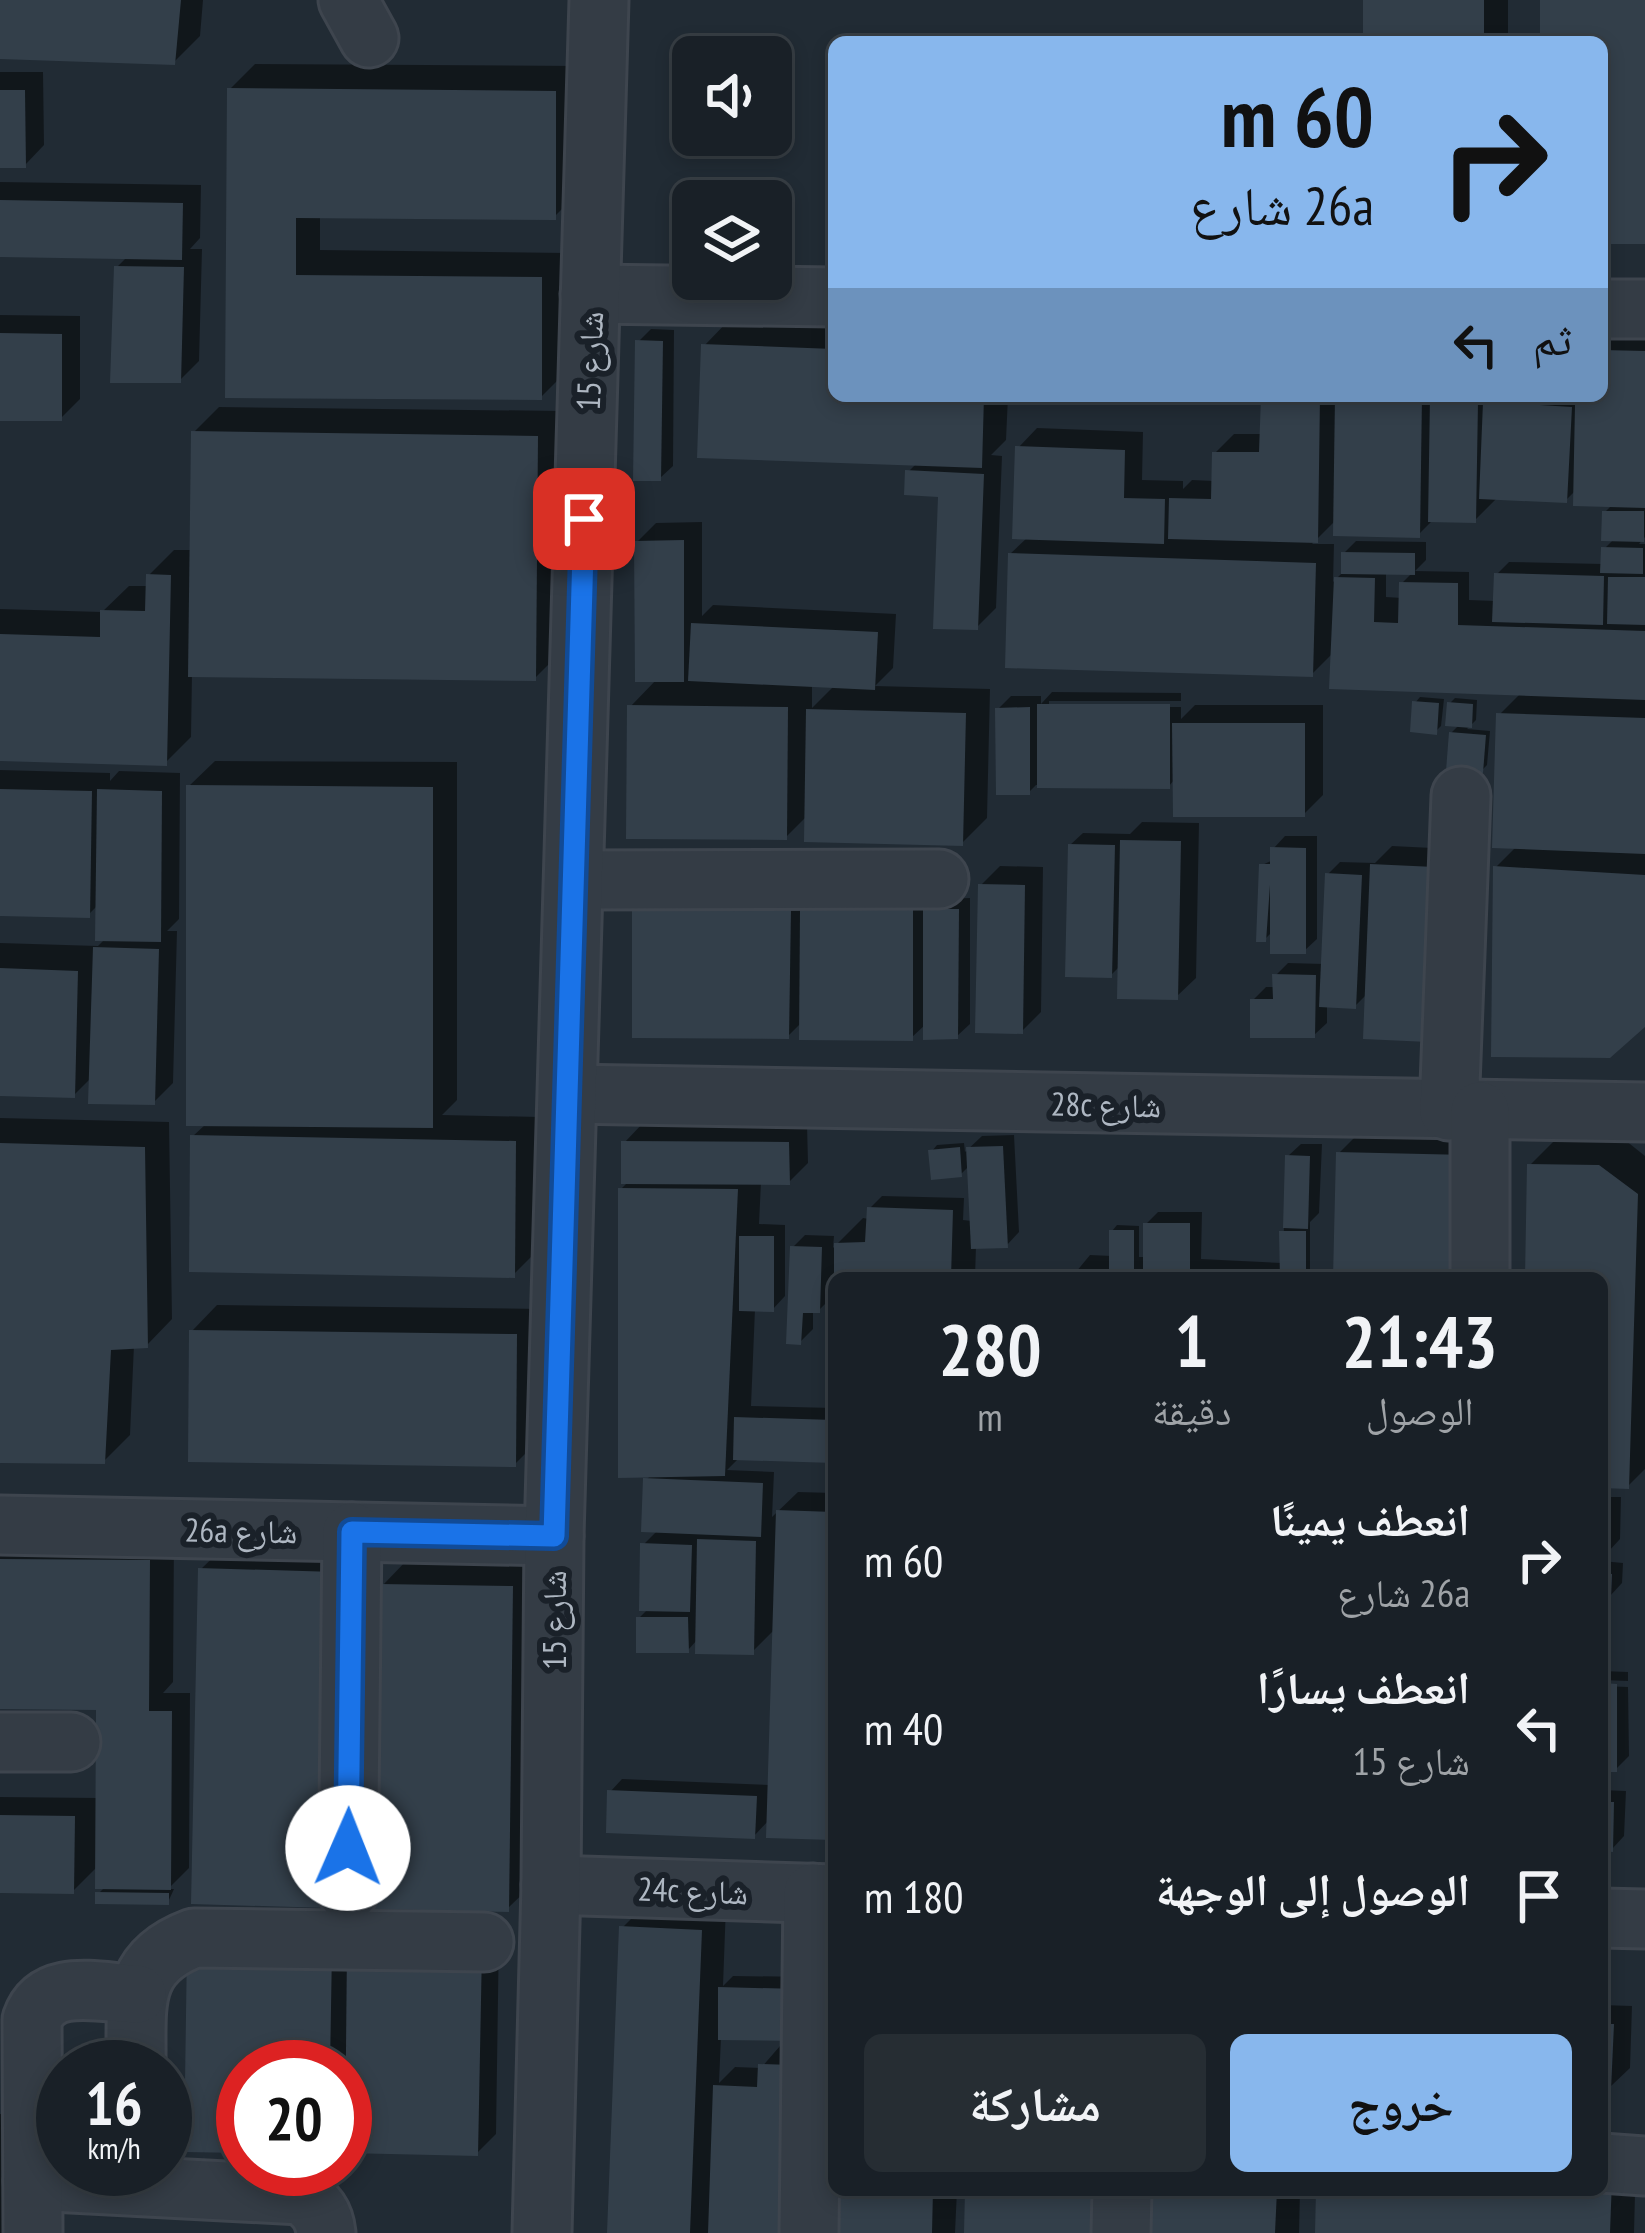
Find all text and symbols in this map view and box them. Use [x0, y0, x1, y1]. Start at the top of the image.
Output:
map controls [672, 36, 792, 300]
button: sound [672, 36, 792, 156]
text: 60 m [1221, 61, 1374, 170]
icon: right [1416, 84, 1572, 240]
text: 26a شارع [1190, 170, 1374, 240]
button: layers [672, 180, 792, 300]
text: ثم [1533, 309, 1572, 367]
street label: شارع 15 [566, 311, 612, 411]
icon: left [1443, 312, 1509, 378]
pin [533, 468, 635, 570]
icon: arrive [551, 486, 617, 552]
street label: 28c شارع [1050, 1082, 1162, 1126]
text: 1 [1175, 1294, 1209, 1387]
text: 21:43 [1342, 1294, 1498, 1387]
text: 280 [938, 1302, 1042, 1395]
text: دقيقة [1152, 1385, 1231, 1436]
text: الوصول [1366, 1385, 1474, 1436]
text: m [977, 1391, 1003, 1442]
text: انعطف يمينًا [1270, 1490, 1470, 1548]
street label: 26a شارع [184, 1508, 298, 1552]
icon: right [1506, 1527, 1572, 1593]
text: 60 m [864, 1531, 943, 1589]
text: 26a شارع [1337, 1567, 1470, 1618]
street label: شارع 15 [532, 1570, 575, 1670]
text: انعطف يسارًا [1257, 1658, 1470, 1716]
icon: left [1506, 1695, 1572, 1761]
text: 40 m [864, 1699, 943, 1757]
text: شارع 15 [1352, 1735, 1470, 1786]
position arrow [285, 1785, 411, 1911]
text: الوصول إلى الوجهة [1156, 1860, 1470, 1918]
icon: arrive [1506, 1863, 1572, 1929]
street label: 24c شارع [637, 1867, 749, 1913]
text: 180 m [864, 1867, 964, 1925]
button: مشاركة [864, 2034, 1206, 2172]
button: خروج [1230, 2034, 1572, 2172]
speed limit sign: 20 [216, 2040, 372, 2196]
text: 16 [85, 2064, 143, 2142]
text: km/h [87, 2128, 141, 2167]

